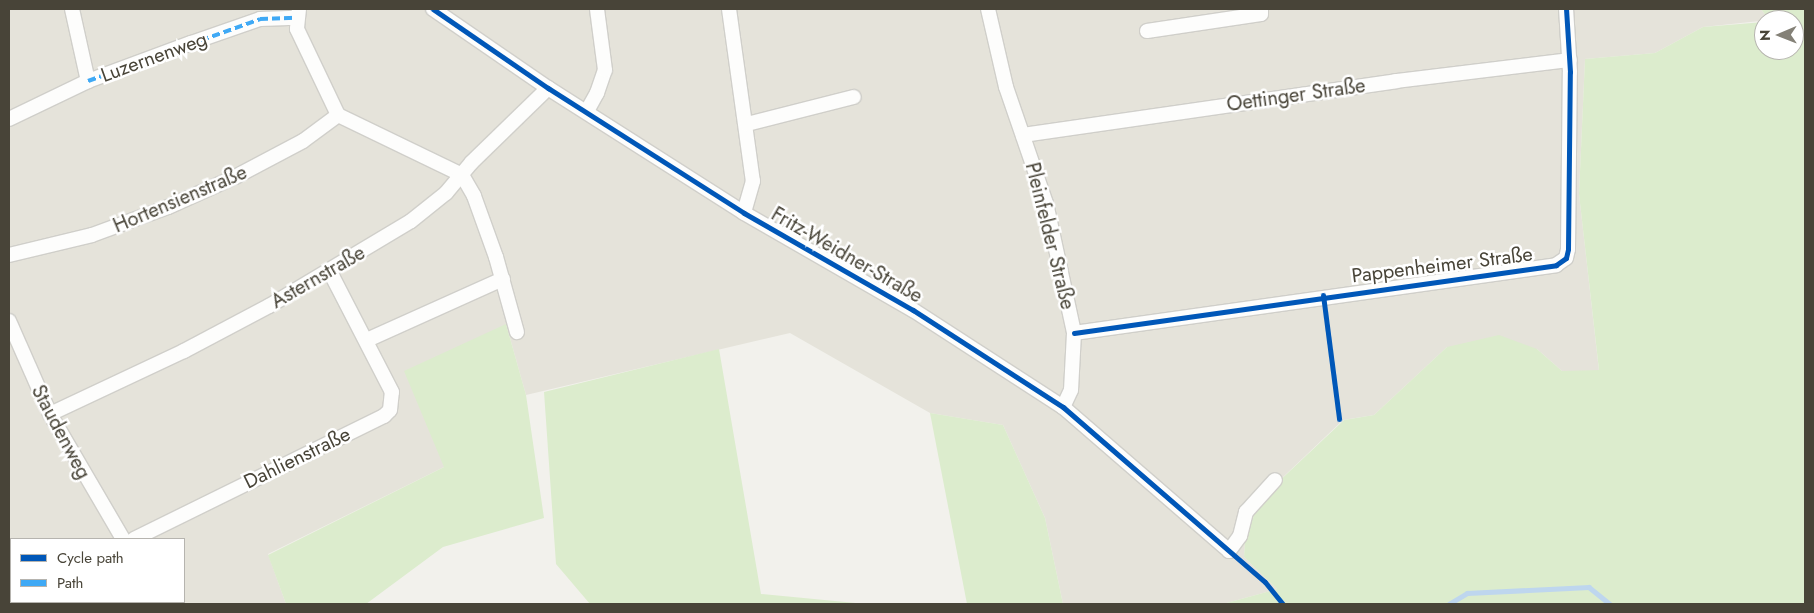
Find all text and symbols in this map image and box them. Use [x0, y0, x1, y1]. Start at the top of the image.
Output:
north arrow [1754, 10, 1804, 60]
street label: Luzernenweg [98, 27, 210, 87]
text: N [1755, 30, 1775, 41]
street label: Oettinger Straße [1225, 73, 1367, 117]
street label: Hortensienstraße [110, 160, 250, 238]
street label: Pleinfelder Straße [1020, 160, 1080, 312]
street label: Fritz-Weidner-Straße [767, 202, 927, 308]
street label: Asternstraße [267, 240, 369, 314]
street label: Pappenheimer Straße [1350, 242, 1534, 288]
street label: Staudenweg [26, 381, 96, 483]
street label: Dahlienstraße [240, 422, 354, 494]
legend [10, 538, 185, 603]
text: Cycle path [57, 547, 124, 569]
text: Path [57, 572, 83, 594]

